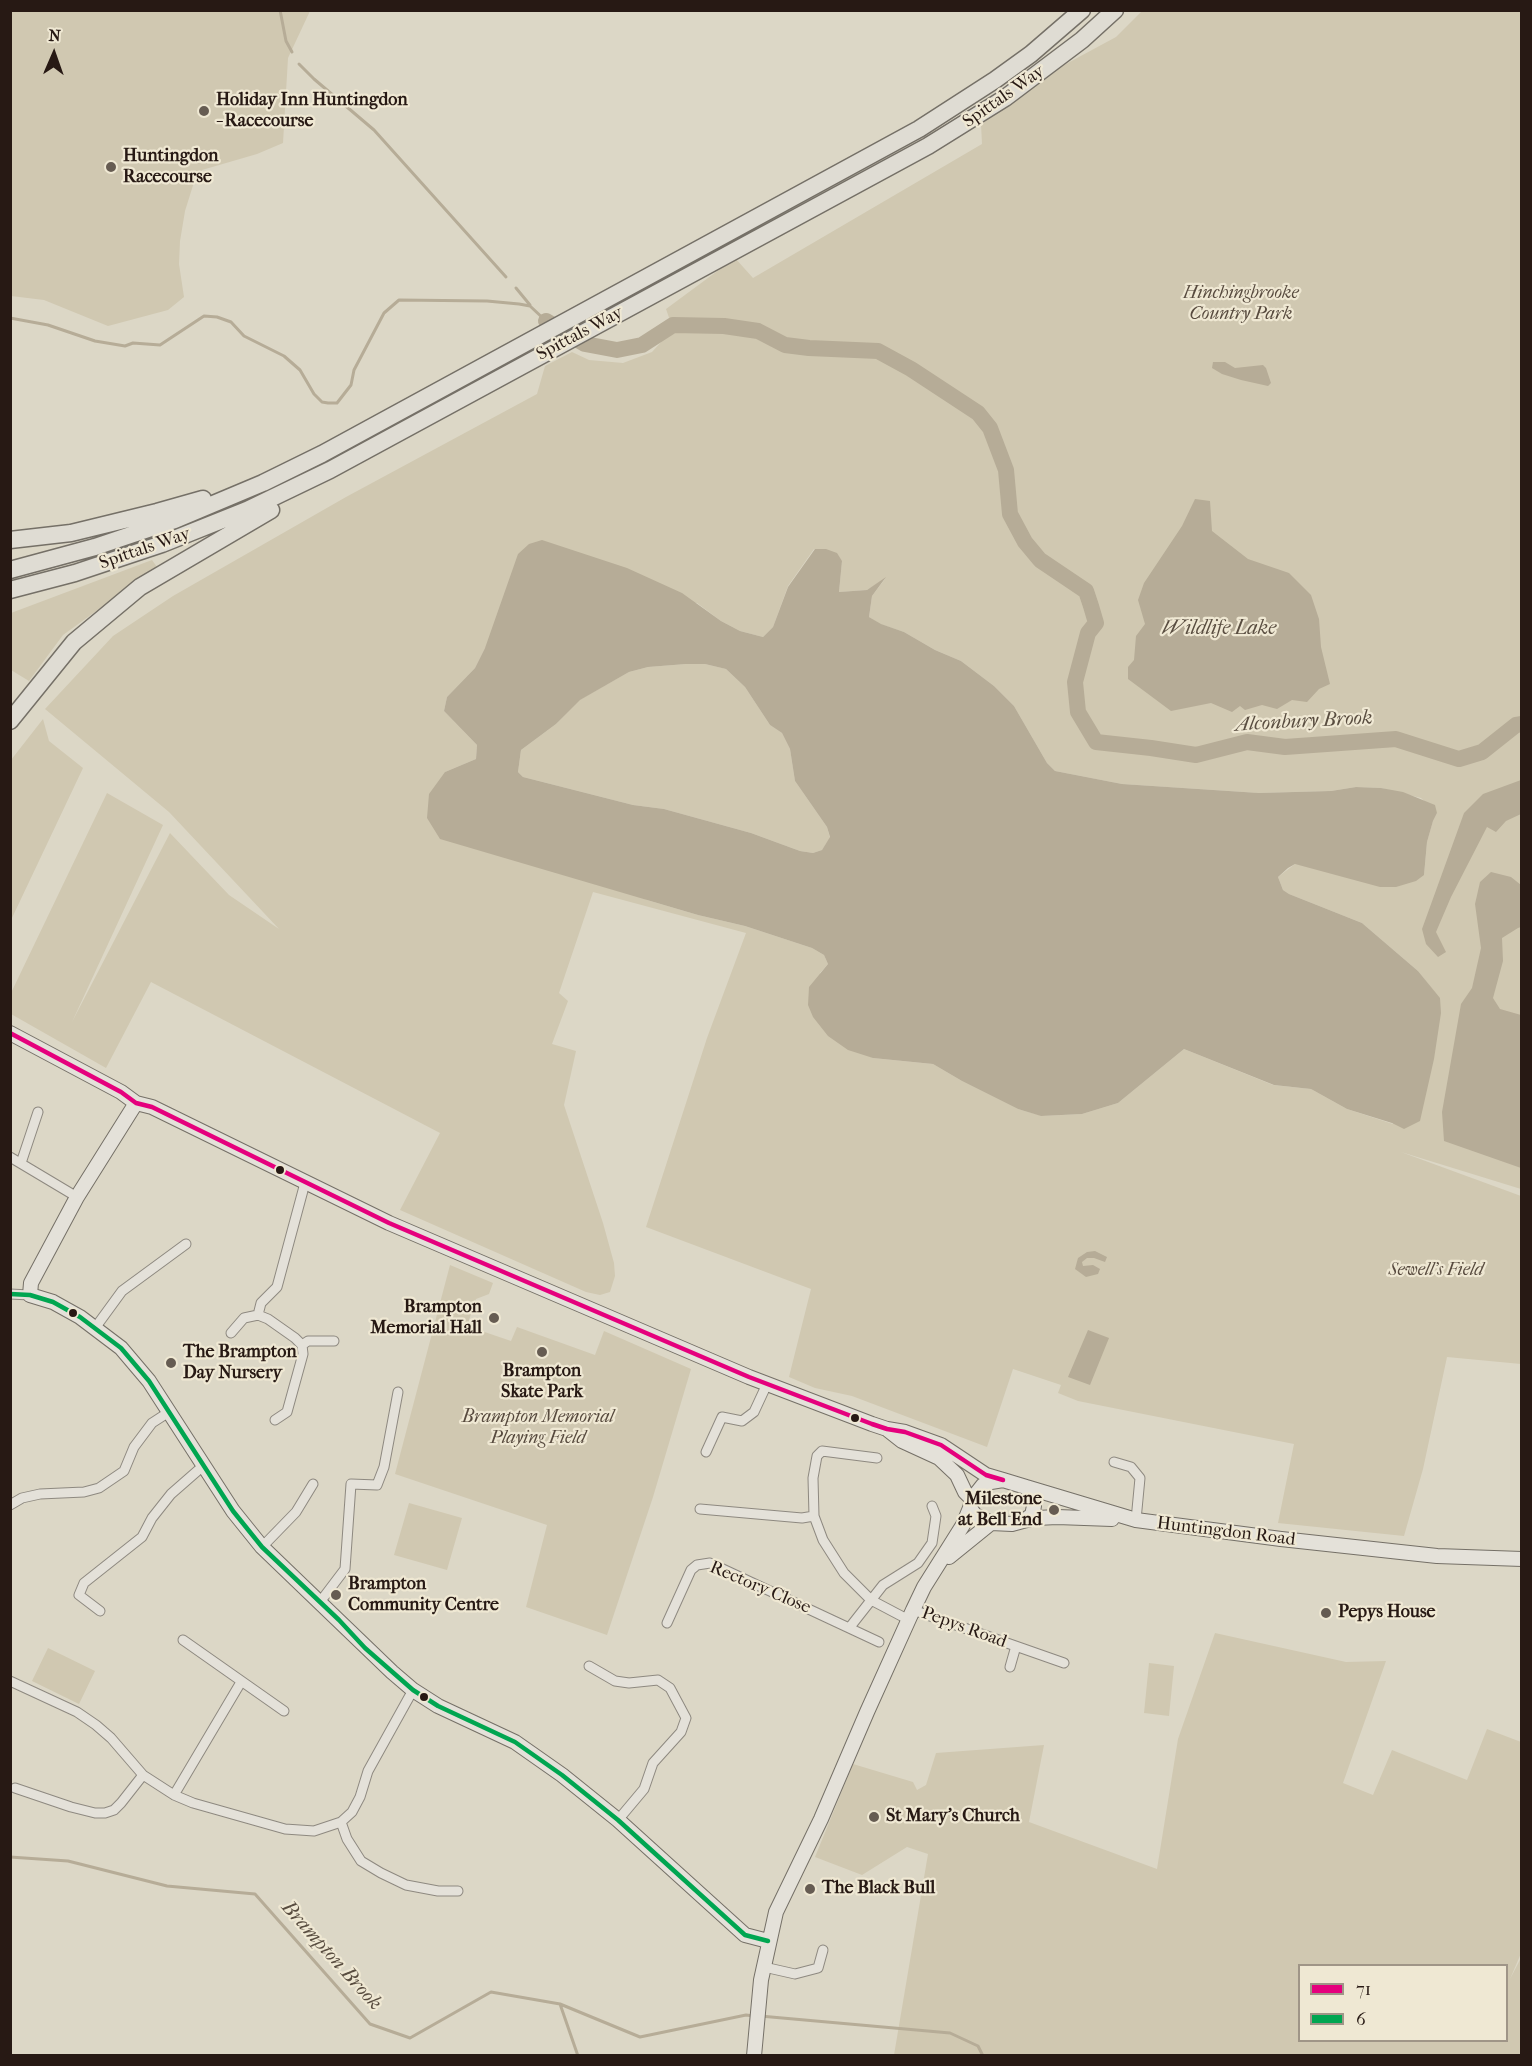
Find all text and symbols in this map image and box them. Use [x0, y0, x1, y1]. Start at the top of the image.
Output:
north arrow [24, 24, 84, 84]
text: N [48, 26, 61, 45]
street label: Spittals Way [959, 61, 1049, 133]
place label: Holiday Inn Huntingdon - Racecourse [216, 90, 408, 132]
marker: Holiday Inn Huntingdon - Racecourse [197, 104, 211, 118]
place label: Huntingdon Racecourse [123, 146, 219, 188]
marker: Huntingdon Racecourse [104, 160, 118, 174]
park label: Hinchingbrooke Country Park [1183, 283, 1299, 326]
street label: Spittals Way [533, 302, 627, 366]
street label: Spittals Way [97, 523, 193, 575]
water label: Wildlife Lake [1162, 617, 1276, 641]
water label: Alconbury Brook [1235, 706, 1373, 738]
unlabelled marker [274, 1164, 286, 1176]
park label: Sewell's Field [1389, 1260, 1483, 1282]
place label: Brampton Memorial Hall [370, 1297, 482, 1340]
unlabelled marker [67, 1307, 79, 1319]
marker: Brampton Memorial Hall [487, 1311, 501, 1325]
place label: The Brampton Day Nursery [183, 1342, 297, 1384]
marker: Brampton Skate Park [535, 1345, 549, 1359]
marker: The Brampton Day Nursery [164, 1356, 178, 1370]
place label: Brampton Skate Park [501, 1361, 583, 1404]
park label: Brampton Memorial Playing Field [462, 1407, 614, 1450]
unlabelled marker [849, 1412, 861, 1424]
place label: Milestone at Bell End [958, 1489, 1042, 1532]
marker: Milestone at Bell End [1047, 1503, 1061, 1517]
street label: Huntingdon Road [1155, 1513, 1297, 1551]
street label: Rectory Close [706, 1557, 814, 1619]
place label: Brampton Community Centre [348, 1574, 499, 1616]
marker: Brampton Community Centre [329, 1588, 343, 1602]
place label: Pepys House [1338, 1602, 1435, 1624]
street label: Pepys Road [919, 1603, 1009, 1653]
marker: Pepys House [1319, 1606, 1333, 1620]
unlabelled marker [418, 1691, 430, 1703]
place label: St Mary's Church [886, 1806, 1020, 1828]
marker: St Mary's Church [867, 1810, 881, 1824]
place label: The Black Bull [822, 1878, 935, 1900]
marker: The Black Bull [803, 1882, 817, 1896]
water label: Brampton Brook [276, 1896, 386, 2016]
legend [1298, 1964, 1508, 2042]
text: 71 [1356, 1979, 1371, 2000]
text: 6 [1356, 2009, 1366, 2030]

